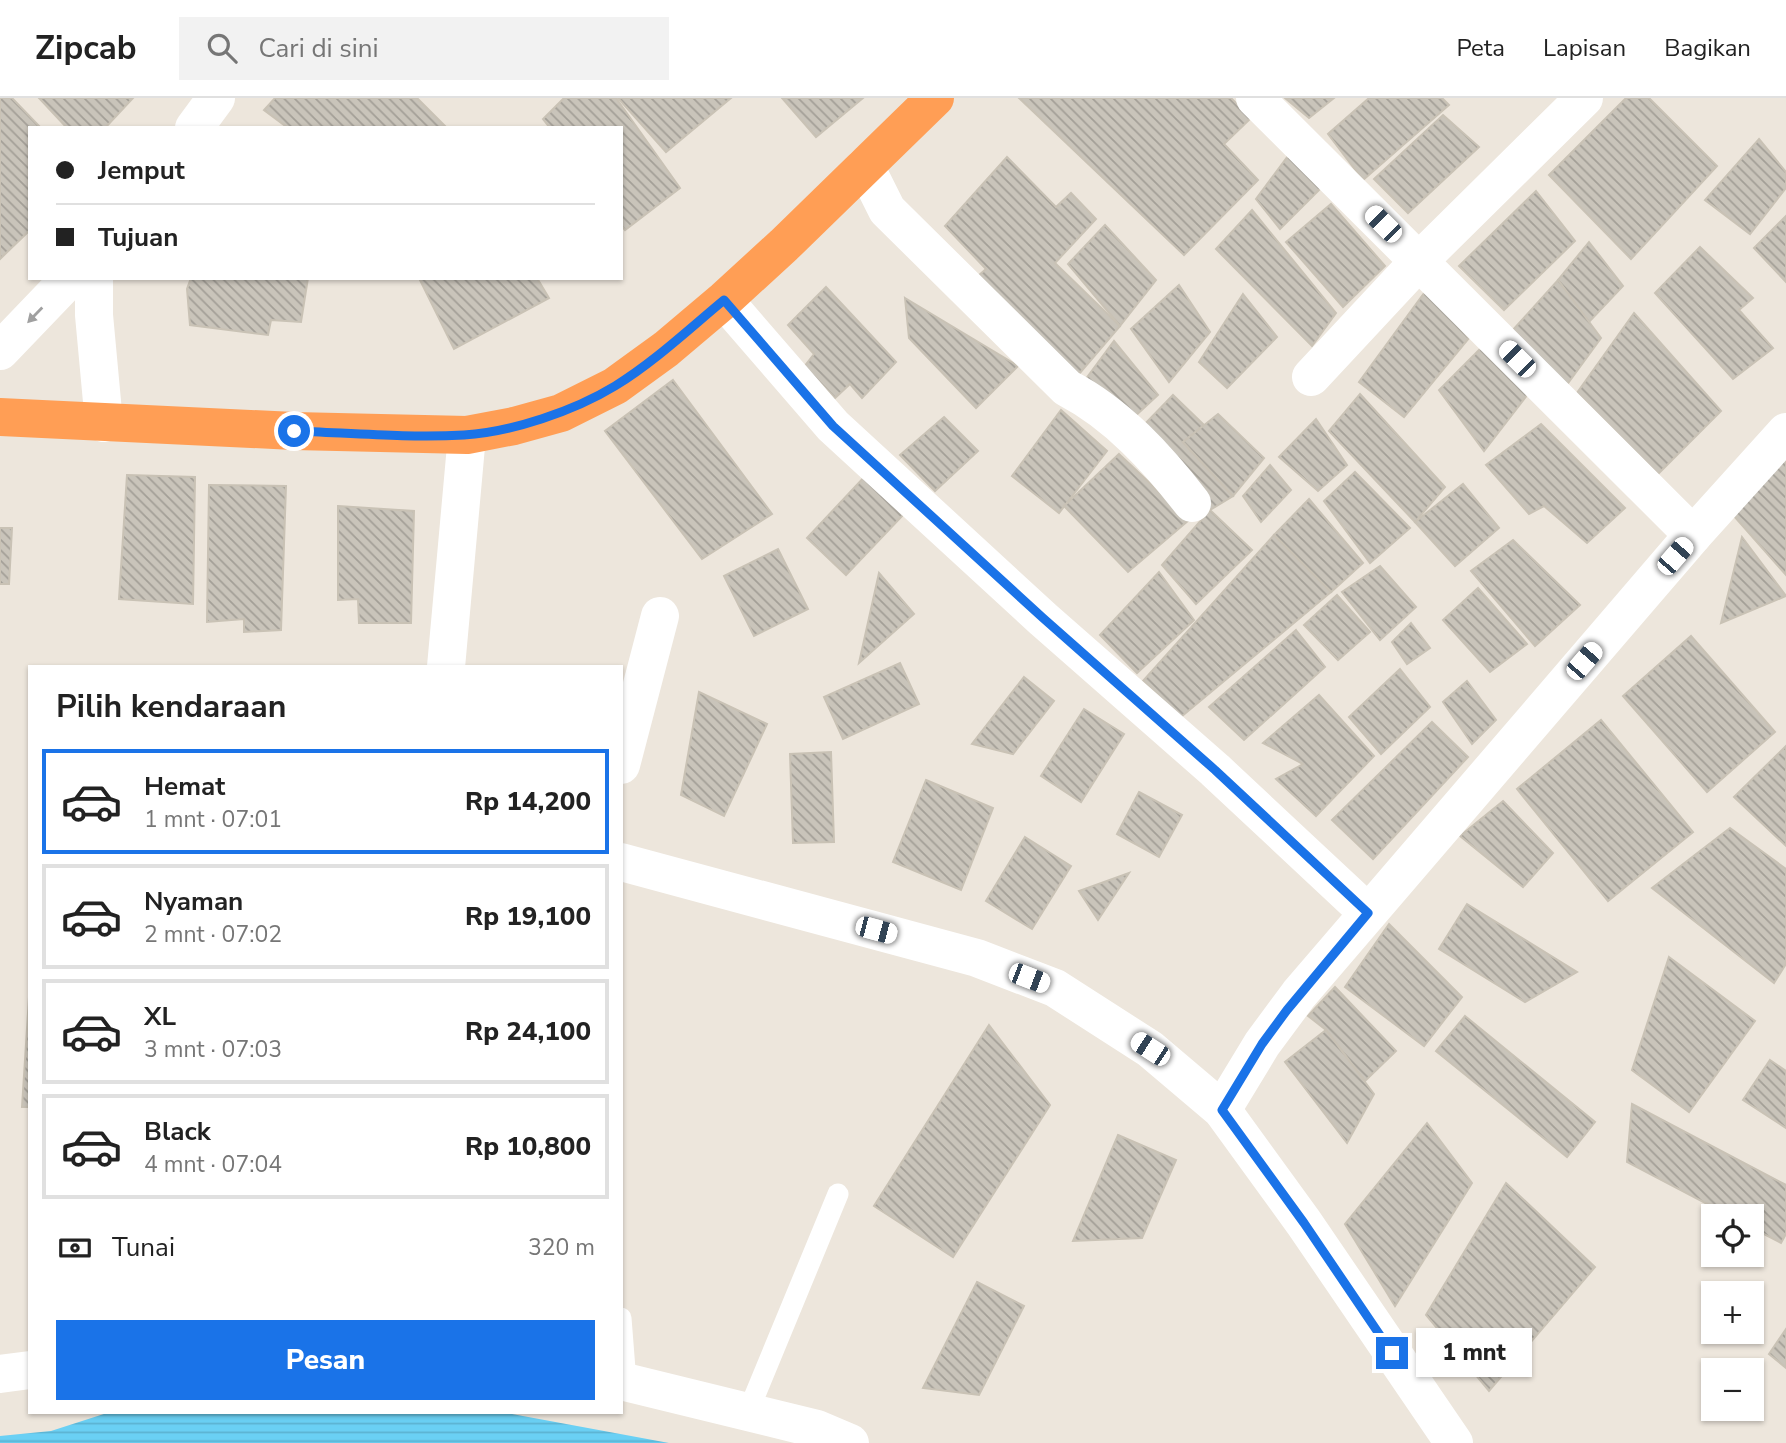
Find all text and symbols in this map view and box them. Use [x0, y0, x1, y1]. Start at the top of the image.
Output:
search box [179, 17, 669, 80]
text: Zipcab [35, 26, 137, 71]
icon: search [203, 29, 241, 67]
text: Cari di sini [259, 31, 379, 66]
text: Peta [1456, 32, 1505, 64]
text: Lapisan [1543, 32, 1626, 64]
text: Bagikan [1664, 32, 1751, 64]
text: Jemput [98, 153, 185, 188]
car [1361, 202, 1406, 246]
text: Tujuan [98, 220, 178, 255]
one-way arrow [27, 306, 44, 322]
car [1495, 337, 1540, 381]
route start [278, 415, 310, 447]
car [1654, 533, 1697, 579]
car [1563, 638, 1606, 684]
text: Pilih kendaraan [56, 685, 286, 728]
text: Hemat [144, 769, 225, 804]
icon: car [60, 770, 123, 833]
text: Rp 14,200 [465, 784, 591, 819]
text: 1 mnt · 07:01 [144, 804, 282, 835]
text: Nyaman [144, 884, 243, 919]
icon: car [60, 885, 123, 948]
text: Rp 19,100 [465, 899, 591, 934]
car [853, 914, 900, 946]
text: 2 mnt · 07:02 [144, 919, 282, 950]
car [1006, 961, 1053, 995]
text: XL [144, 999, 176, 1034]
icon: car [60, 1000, 123, 1063]
text: Rp 24,100 [465, 1014, 591, 1049]
car [1127, 1029, 1174, 1069]
text: 3 mnt · 07:03 [144, 1034, 282, 1065]
text: Black [144, 1114, 211, 1149]
icon: car [60, 1115, 123, 1178]
text: Rp 10,800 [465, 1129, 591, 1164]
text: 4 mnt · 07:04 [144, 1149, 282, 1180]
map controls [1701, 1204, 1764, 1421]
button: locate [1701, 1204, 1764, 1267]
icon: cash [56, 1229, 94, 1267]
text: Tunai [112, 1230, 175, 1265]
text: 320 m [528, 1232, 595, 1263]
button: + [1701, 1281, 1764, 1344]
button: Pesan [56, 1320, 595, 1400]
callout: 1 mnt [1416, 1328, 1532, 1378]
route end [1376, 1337, 1408, 1369]
text: 1 mnt [1442, 1337, 1506, 1368]
button: − [1701, 1358, 1764, 1421]

